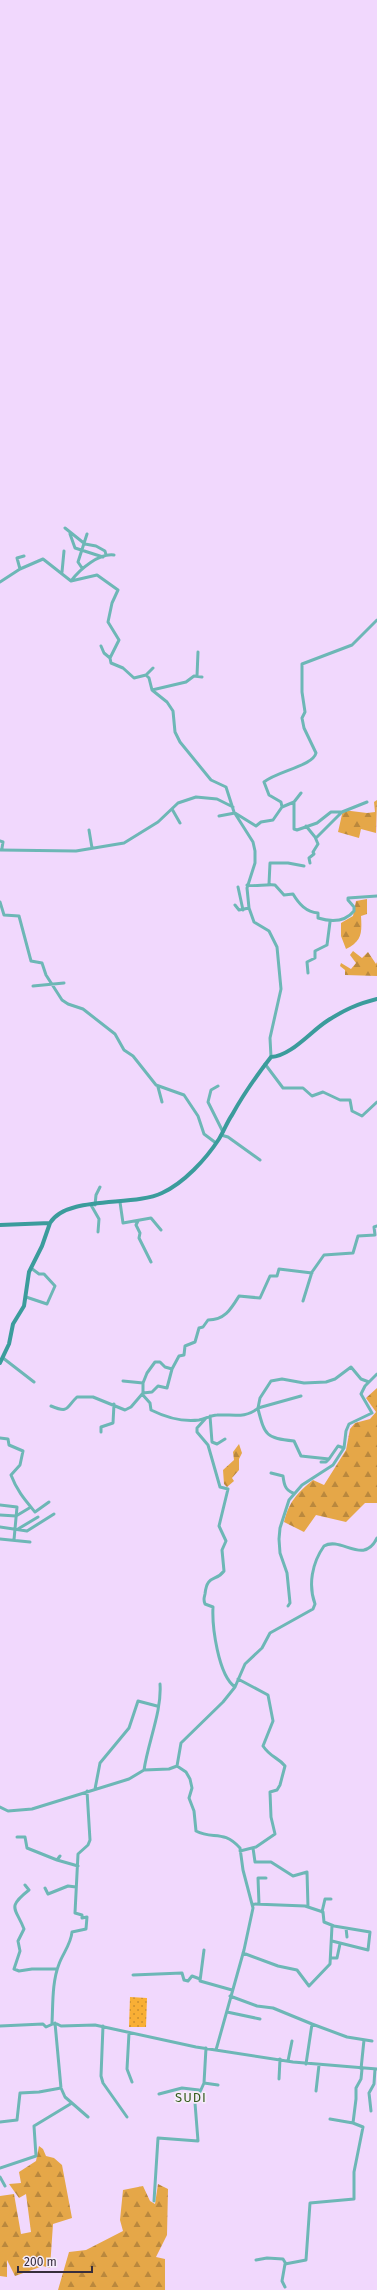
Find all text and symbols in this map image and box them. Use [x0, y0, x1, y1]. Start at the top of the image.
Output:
district label: SUDI [175, 2090, 207, 2105]
scale bar [18, 2248, 92, 2274]
text: 200 m [24, 2255, 57, 2269]

